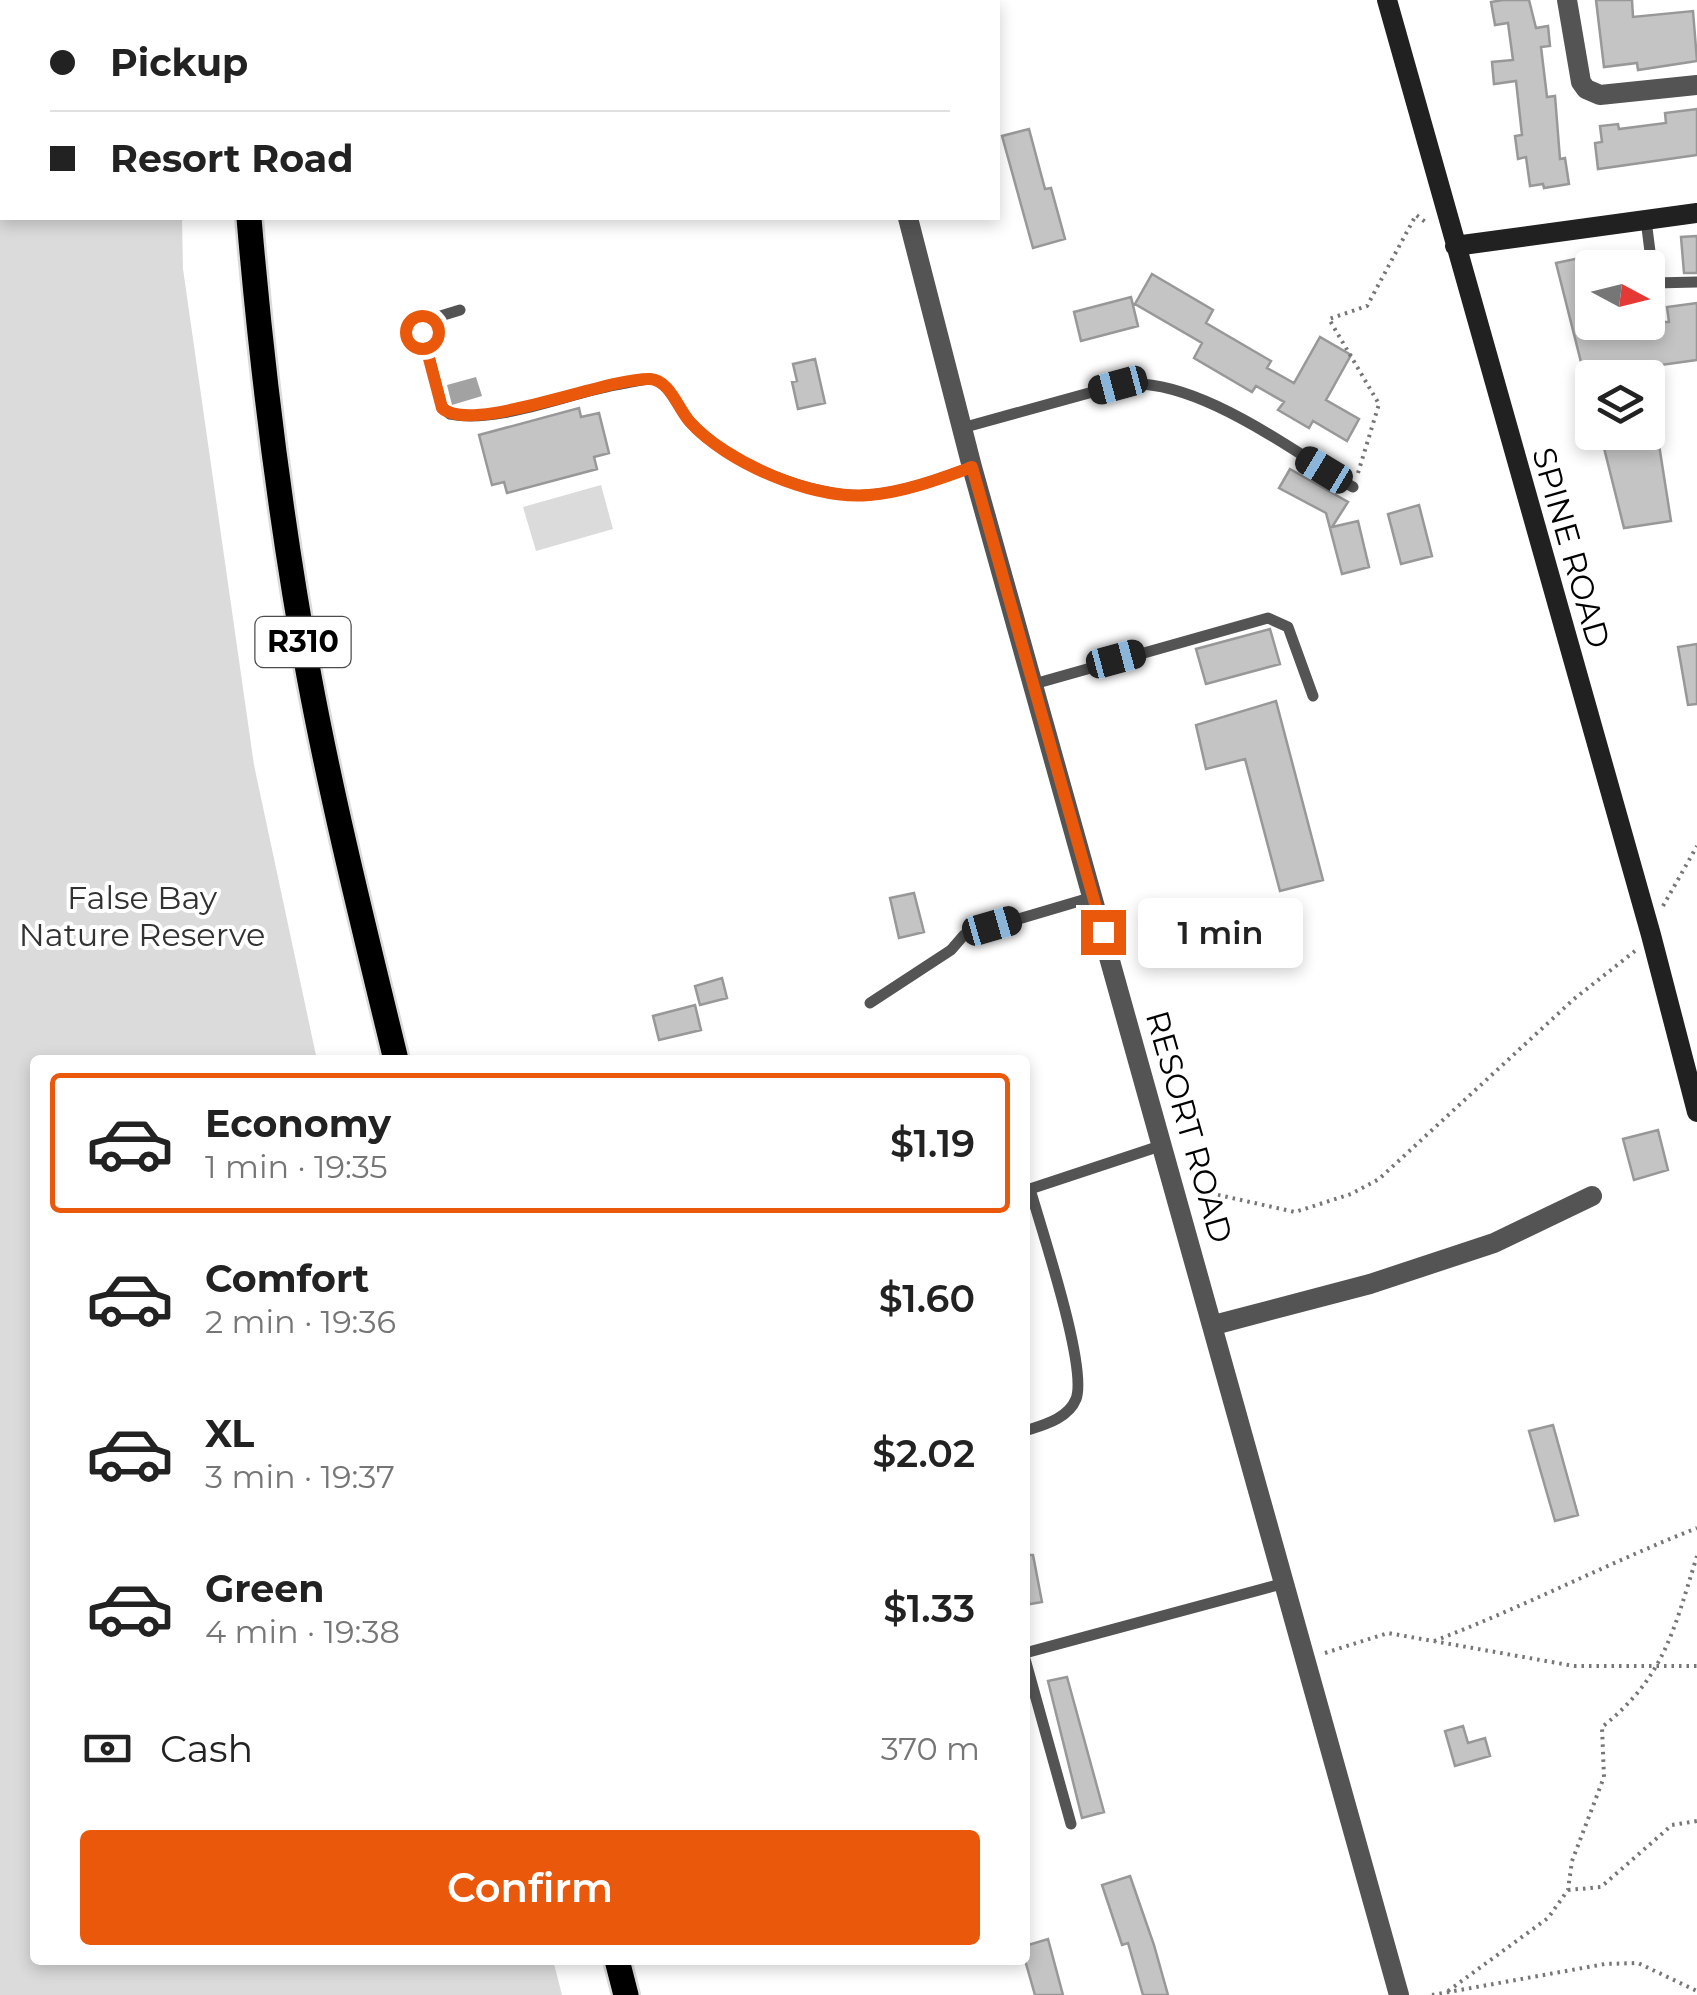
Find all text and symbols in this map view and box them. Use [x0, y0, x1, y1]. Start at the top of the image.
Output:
text: Pickup [110, 39, 248, 86]
text: Resort Road [110, 135, 354, 182]
north arrow [1575, 250, 1665, 340]
map controls [1575, 250, 1665, 450]
route start [400, 310, 445, 355]
button: layers [1575, 360, 1665, 450]
car [1085, 363, 1151, 407]
car [1291, 442, 1357, 498]
street label: SPINE ROAD [1524, 443, 1619, 653]
road number: R310 [256, 617, 350, 667]
car [1083, 637, 1149, 681]
park label: False Bay Nature Reserve [19, 878, 265, 954]
callout: 1 min [1138, 897, 1303, 967]
car [959, 903, 1025, 949]
route end [1081, 910, 1126, 955]
text: 1 min [1178, 913, 1263, 952]
street label: RESORT ROAD [1138, 1006, 1241, 1247]
icon: car [85, 1098, 175, 1188]
text: Economy [205, 1100, 391, 1147]
text: $1.19 [890, 1120, 975, 1167]
text: 1 min · 19:35 [205, 1147, 388, 1186]
icon: car [85, 1253, 175, 1343]
text: Comfort [205, 1255, 369, 1302]
text: $1.60 [879, 1275, 975, 1322]
text: 2 min · 19:36 [205, 1302, 396, 1341]
icon: car [85, 1408, 175, 1498]
text: XL [205, 1410, 254, 1457]
text: $2.02 [872, 1430, 975, 1477]
text: 3 min · 19:37 [205, 1457, 395, 1496]
icon: car [85, 1563, 175, 1653]
text: Green [205, 1565, 325, 1612]
text: $1.33 [883, 1585, 975, 1632]
text: 4 min · 19:38 [205, 1612, 400, 1651]
icon: cash [80, 1721, 135, 1776]
text: Cash [160, 1725, 253, 1772]
text: 370 m [881, 1729, 980, 1768]
button: Confirm [80, 1830, 980, 1945]

